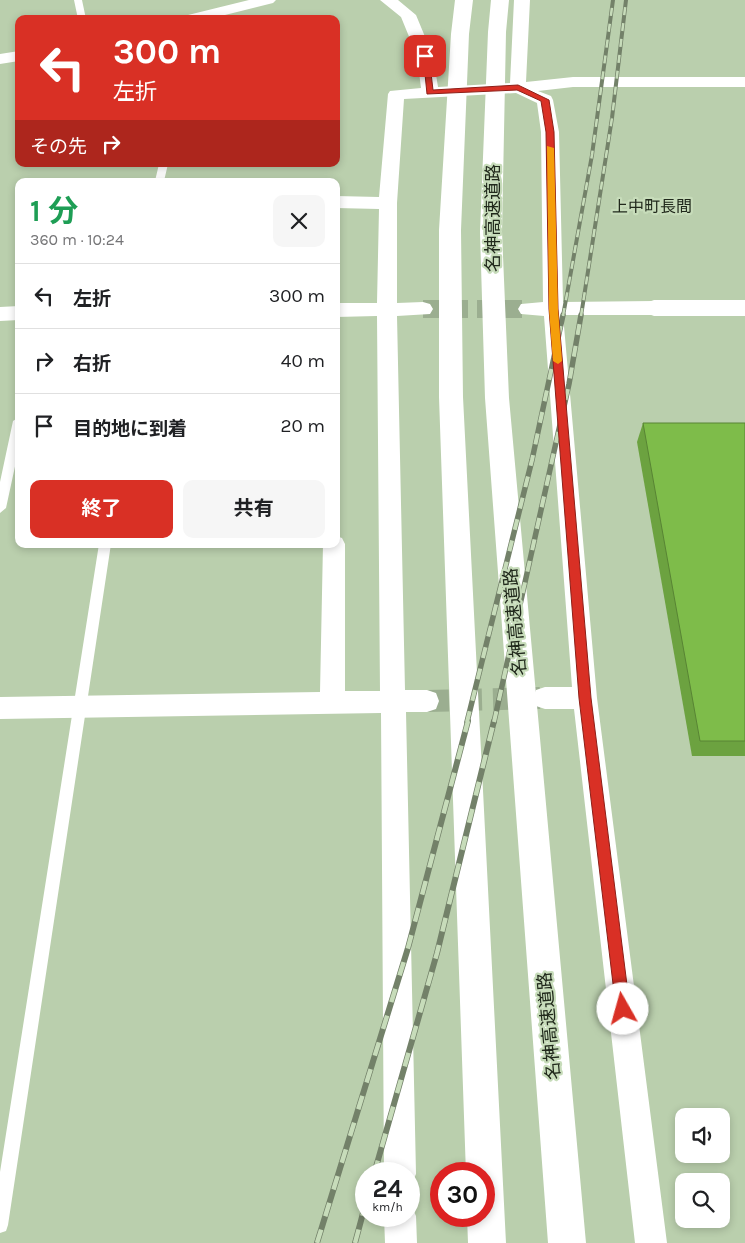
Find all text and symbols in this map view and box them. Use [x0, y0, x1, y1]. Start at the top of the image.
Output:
text: 300 m [113, 31, 221, 72]
icon: left [30, 35, 95, 100]
pin [404, 35, 446, 77]
icon: arrive [411, 42, 439, 70]
text: 左折 [113, 79, 157, 105]
icon: right [97, 130, 125, 158]
text: その先 [30, 136, 87, 158]
street label: 名神高速道路 [482, 164, 504, 272]
text: 1 分 [30, 193, 78, 229]
button: close [273, 195, 325, 247]
district label: 上中町長間 [612, 197, 692, 216]
text: 360 m · 10:24 [30, 230, 124, 249]
icon: left [30, 282, 58, 310]
text: 300 m [269, 285, 325, 307]
text: 左折 [73, 288, 111, 310]
icon: right [30, 347, 58, 375]
text: 40 m [281, 350, 325, 372]
text: 右折 [73, 353, 111, 375]
icon: arrive [30, 412, 58, 440]
text: 20 m [280, 415, 325, 437]
text: 目的地に到着 [73, 418, 187, 440]
button: 終了 [30, 480, 173, 538]
button: 共有 [183, 480, 325, 538]
street label: 名神高速道路 [499, 567, 531, 677]
street label: 名神高速道路 [533, 971, 565, 1081]
position arrow [596, 982, 648, 1034]
map controls [675, 1108, 730, 1228]
button: sound [675, 1108, 730, 1163]
speed limit sign: 30 [430, 1162, 495, 1227]
button: search [675, 1173, 730, 1228]
text: 24 [372, 1174, 403, 1203]
text: km/h [372, 1200, 403, 1214]

